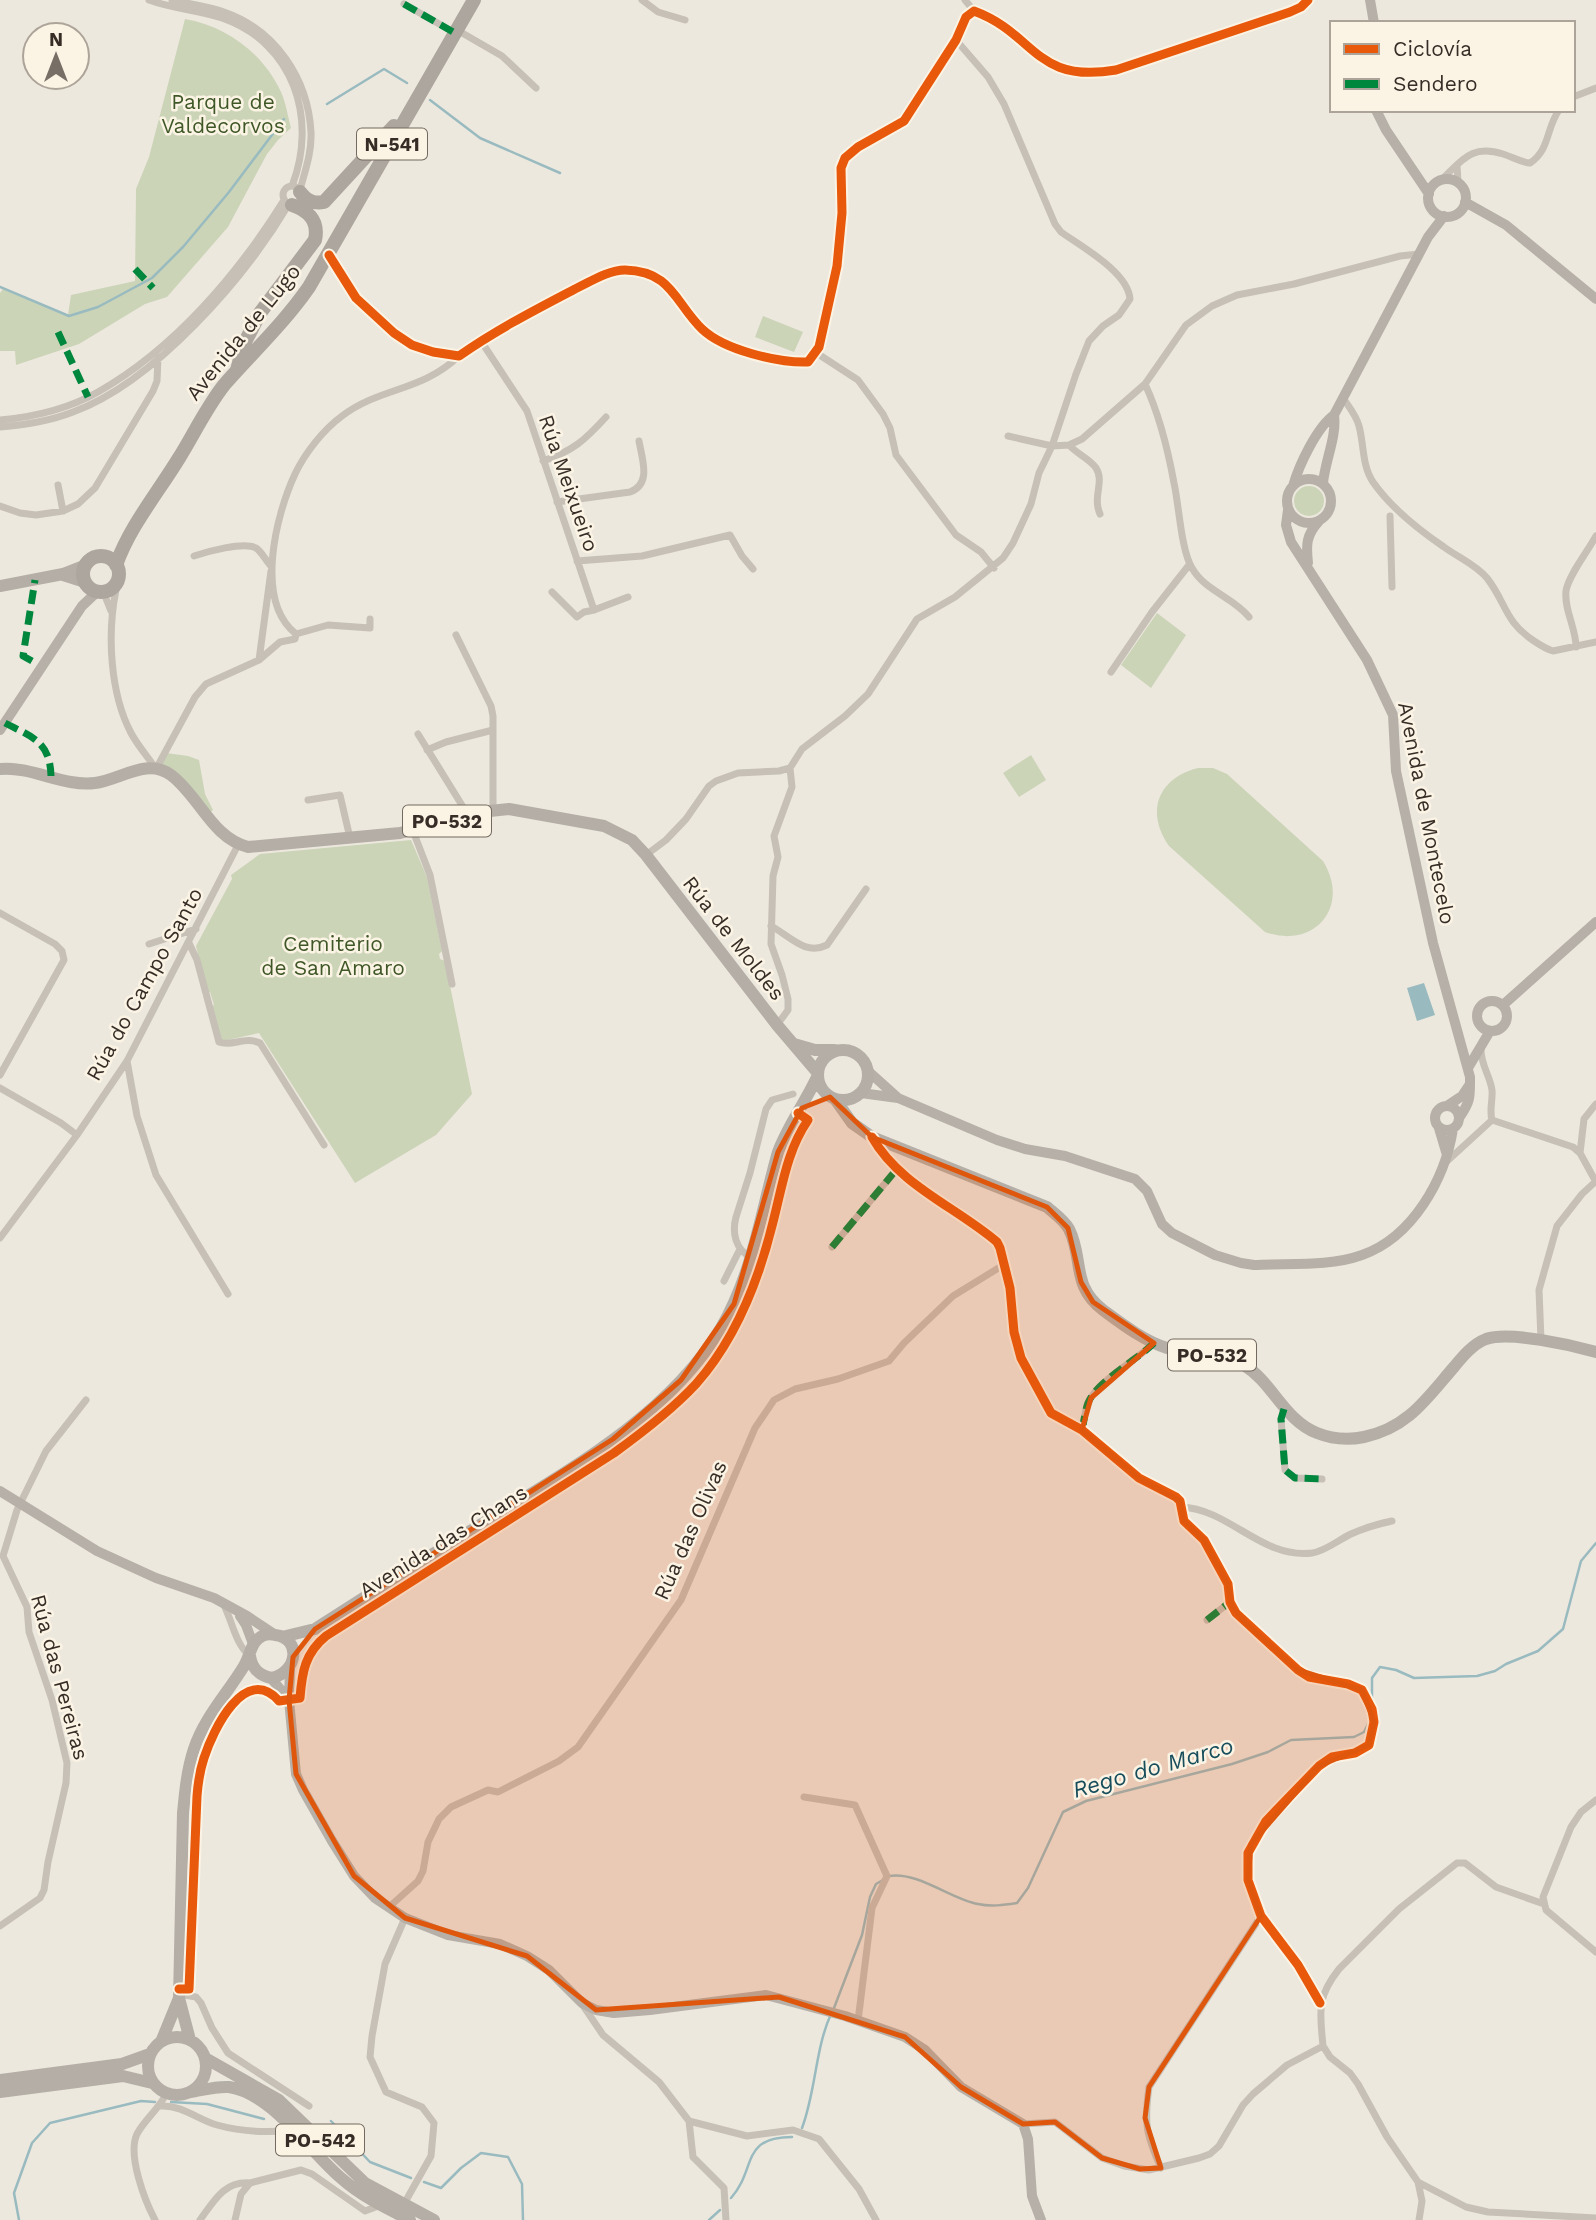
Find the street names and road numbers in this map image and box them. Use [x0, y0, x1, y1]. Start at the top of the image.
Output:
road number: N-541 [357, 128, 427, 160]
street label: Avenida de Lugo [180, 259, 306, 405]
street label: Rúa Meixueiro [534, 411, 604, 555]
street label: Avenida de Montecelo [1393, 700, 1461, 926]
road number: PO-532 [403, 806, 491, 836]
street label: Rúa de Moldes [678, 871, 790, 1005]
street label: Rúa do Campo Santo [81, 883, 207, 1085]
road number: PO-532 [1168, 1340, 1256, 1371]
street label: Rúa das Olivas [648, 1456, 732, 1604]
street label: Avenida das Chans [354, 1479, 532, 1603]
street label: Rúa das Pereiras [26, 1591, 94, 1763]
road number: PO-542 [276, 2124, 364, 2156]

